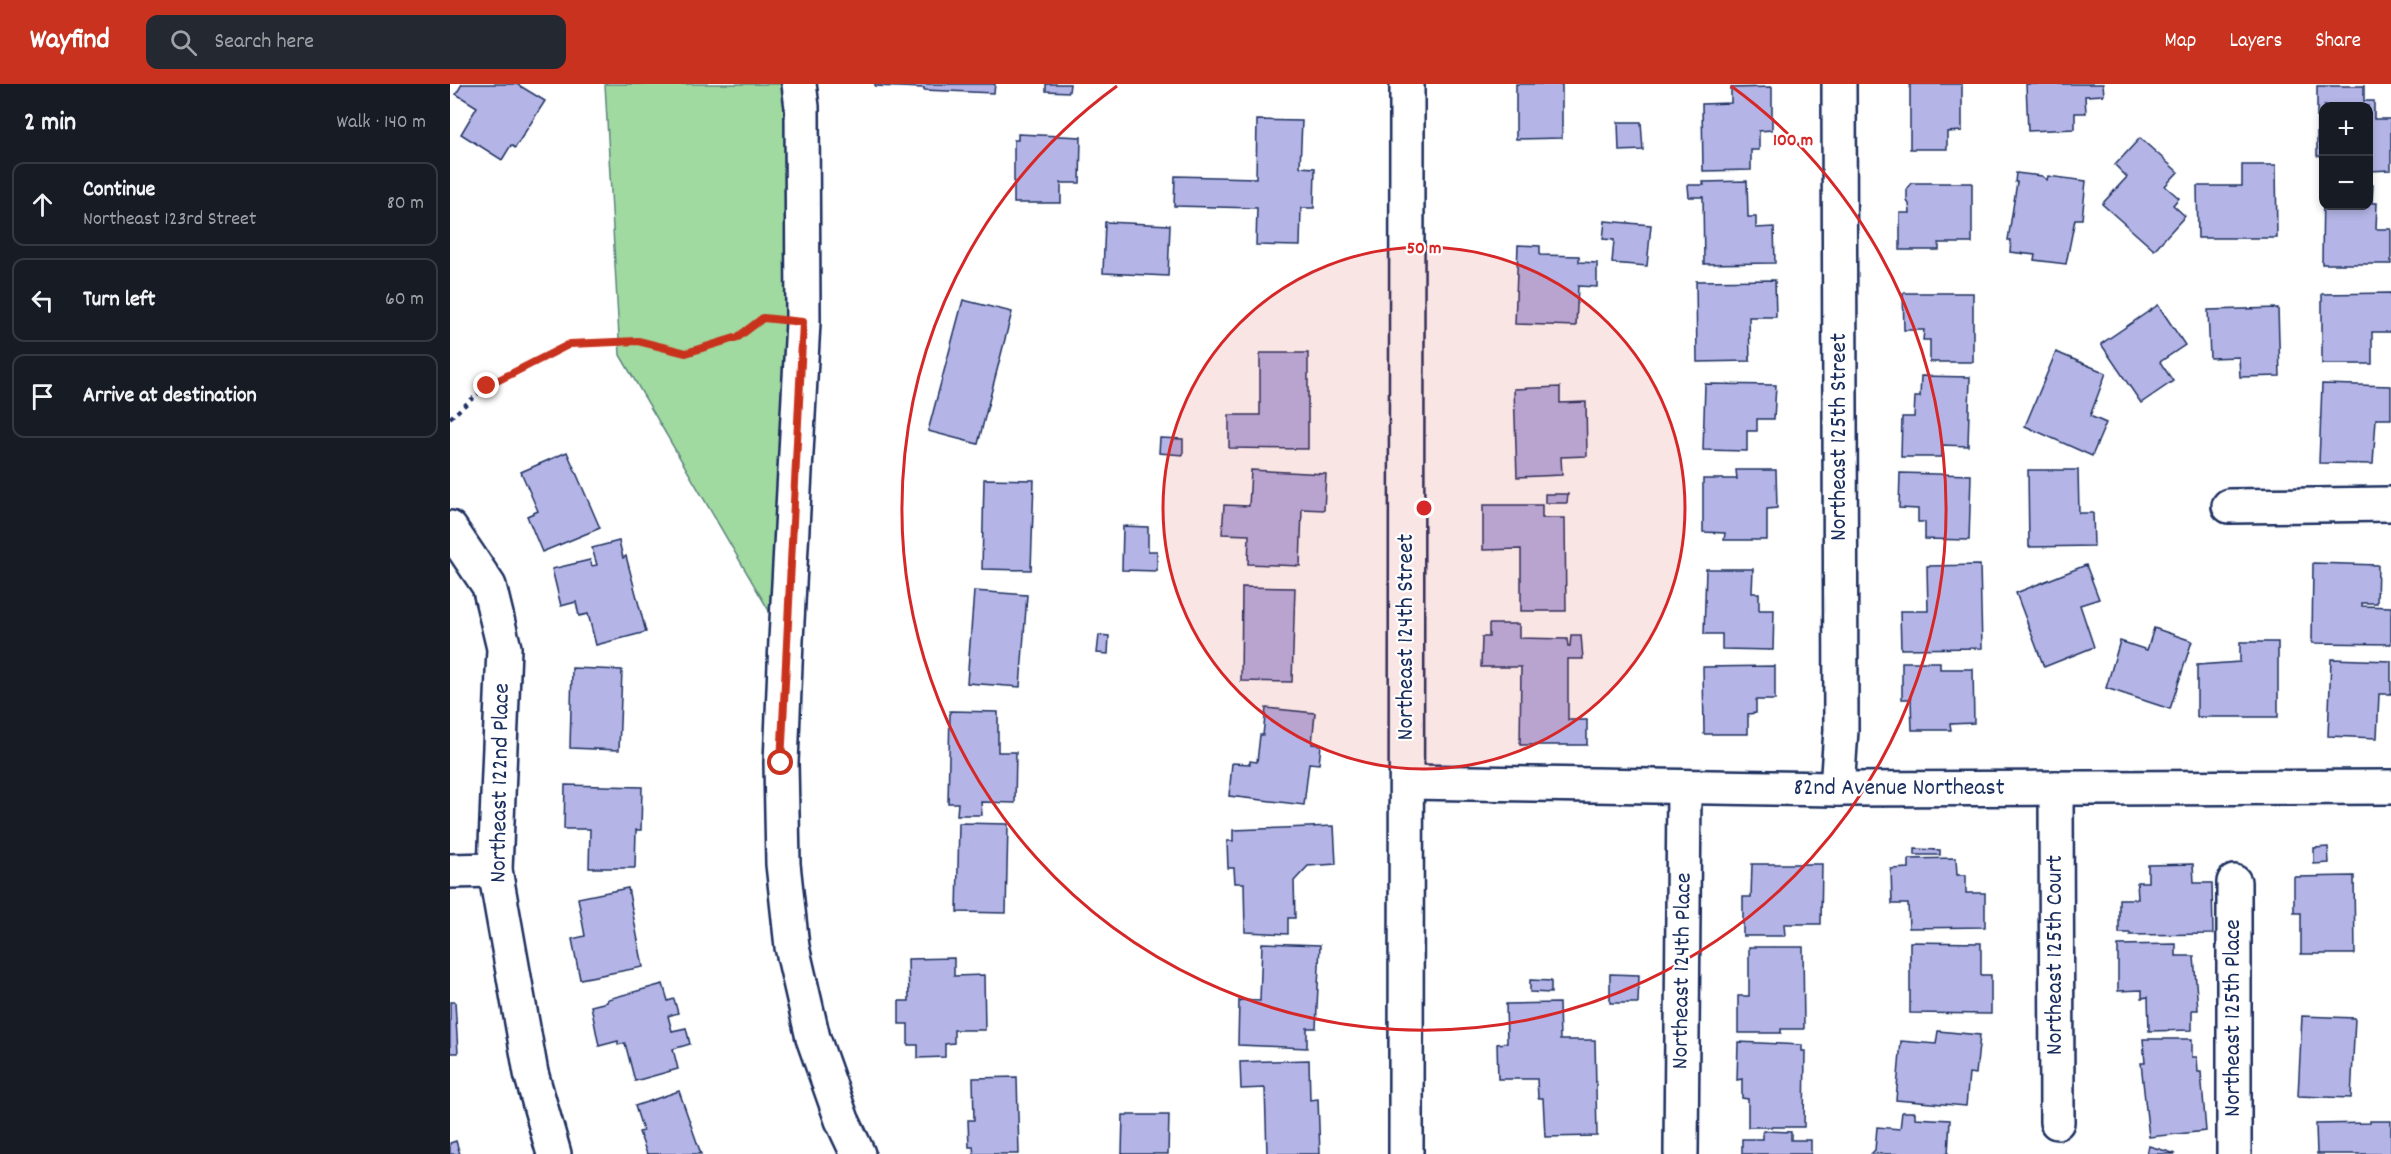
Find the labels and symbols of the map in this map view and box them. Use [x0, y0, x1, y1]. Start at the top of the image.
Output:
text: 100 m [1773, 129, 1813, 154]
text: 50 m [1407, 237, 1441, 262]
street label: Northeast 125th Street [1823, 333, 1857, 541]
route end [473, 372, 499, 398]
centre of rings [1414, 498, 1434, 518]
street label: Northeast 124th Street [1390, 533, 1424, 740]
street label: Northeast 122nd Place [482, 683, 520, 883]
route start [767, 749, 793, 775]
street label: 82nd Avenue Northeast [1793, 772, 2005, 806]
street label: Northeast 125th Court [2039, 855, 2073, 1055]
street label: Northeast 124th Place [1664, 872, 1702, 1070]
street label: Northeast 125th Place [2217, 919, 2251, 1117]

